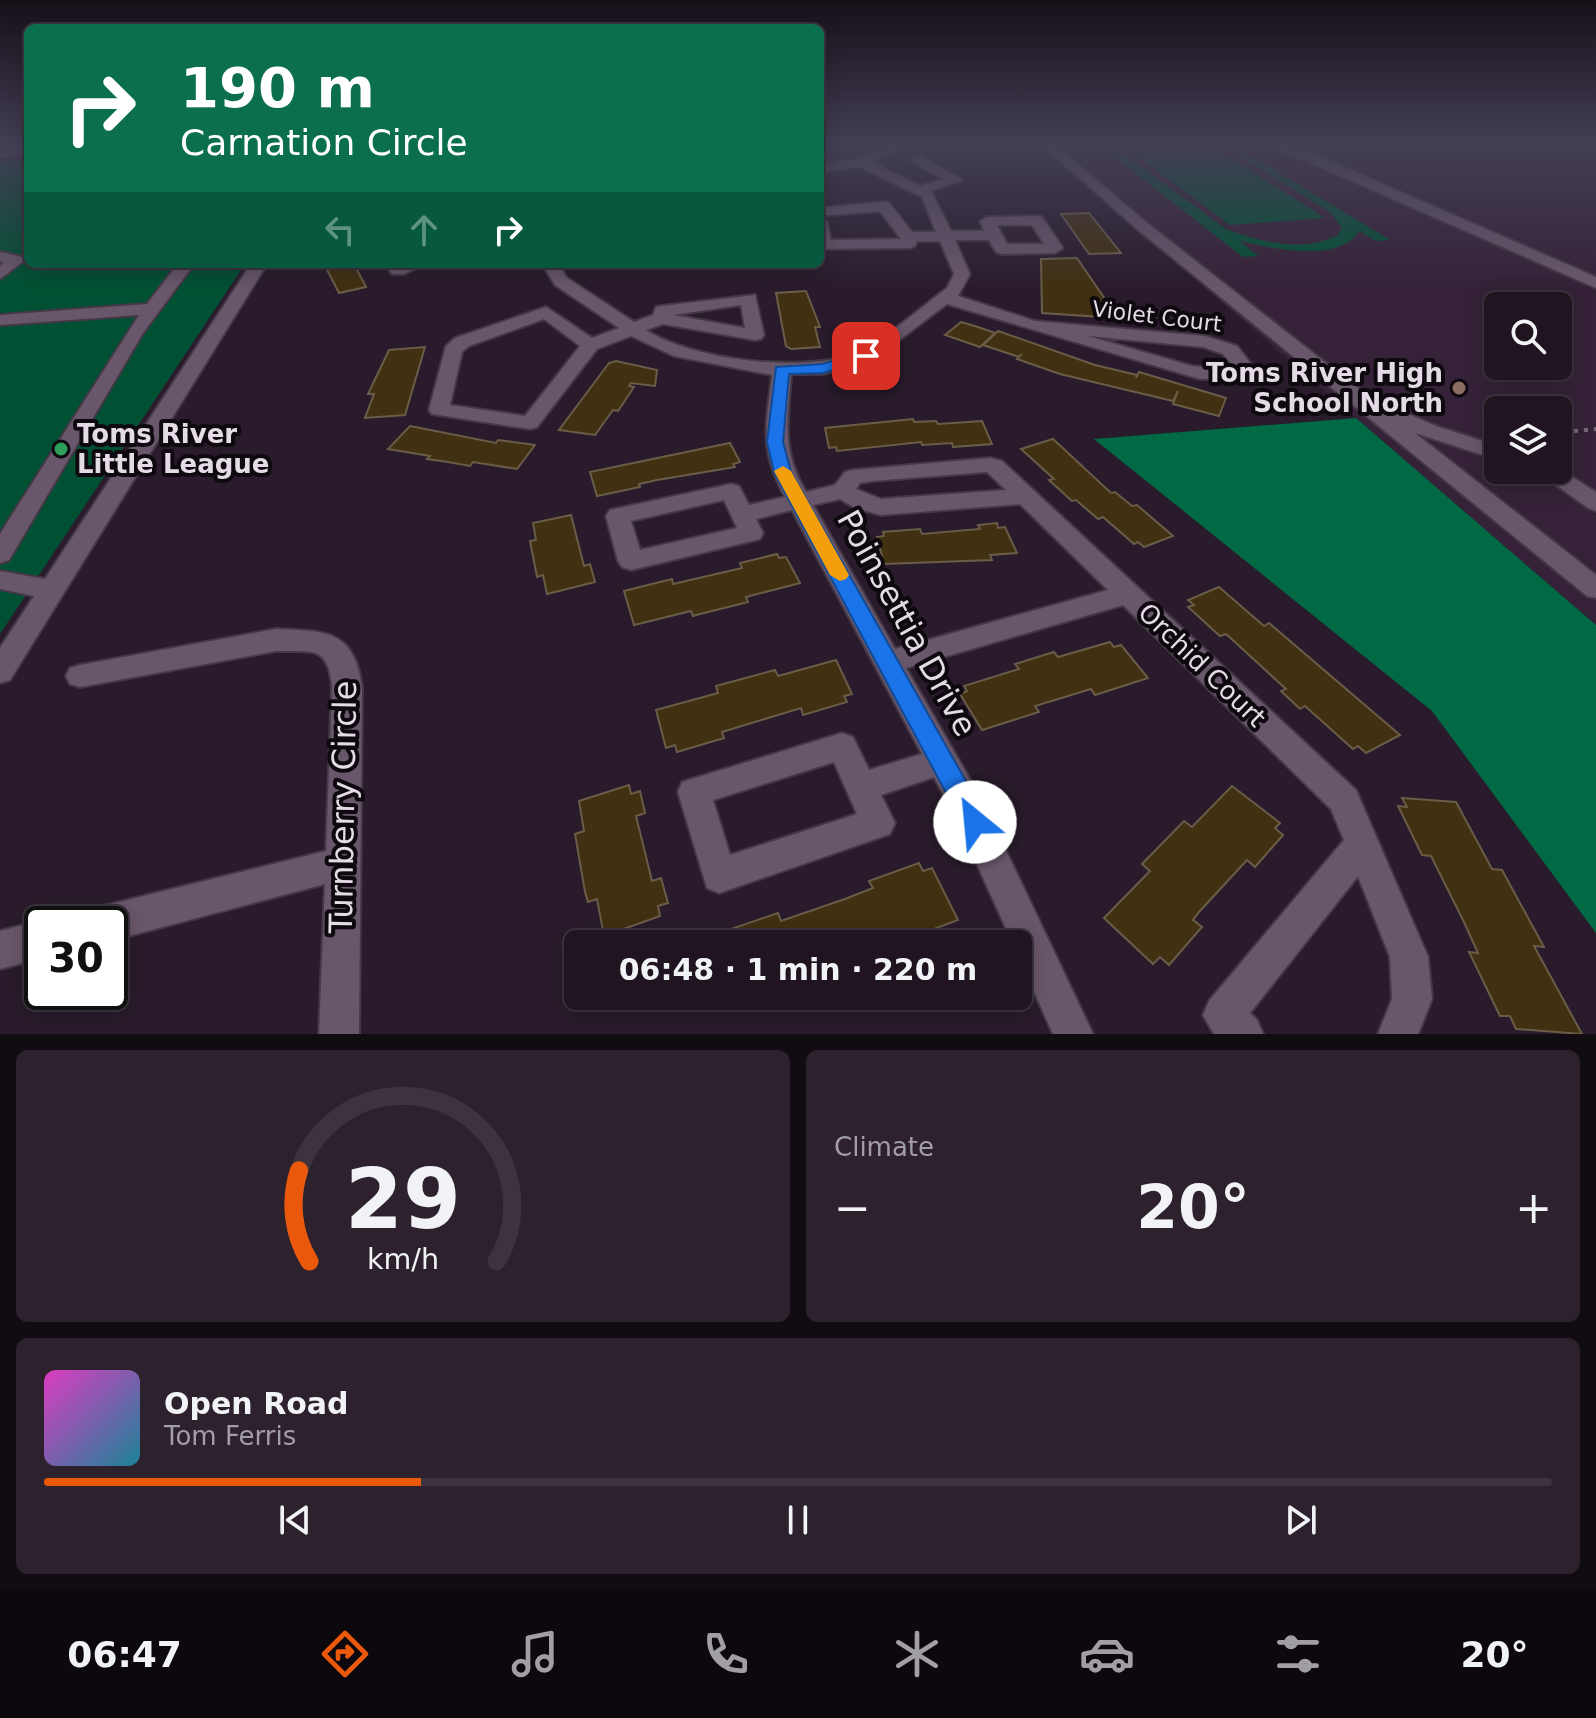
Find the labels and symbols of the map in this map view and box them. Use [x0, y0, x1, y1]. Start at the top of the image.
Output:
street label: Violet Court [1091, 296, 1223, 337]
pin [832, 322, 900, 390]
place label: Toms River High School North [1206, 358, 1443, 418]
marker: Toms River High School North [1450, 379, 1468, 397]
place label: Toms River Little League [77, 419, 269, 479]
marker: Toms River Little League [52, 440, 70, 458]
street label: Poinsettia Drive [829, 503, 985, 743]
street label: Orchid Court [1132, 597, 1272, 733]
street label: Turnberry Circle [322, 680, 364, 935]
position arrow [933, 780, 1017, 864]
speed limit sign: 30 [24, 906, 128, 1010]

